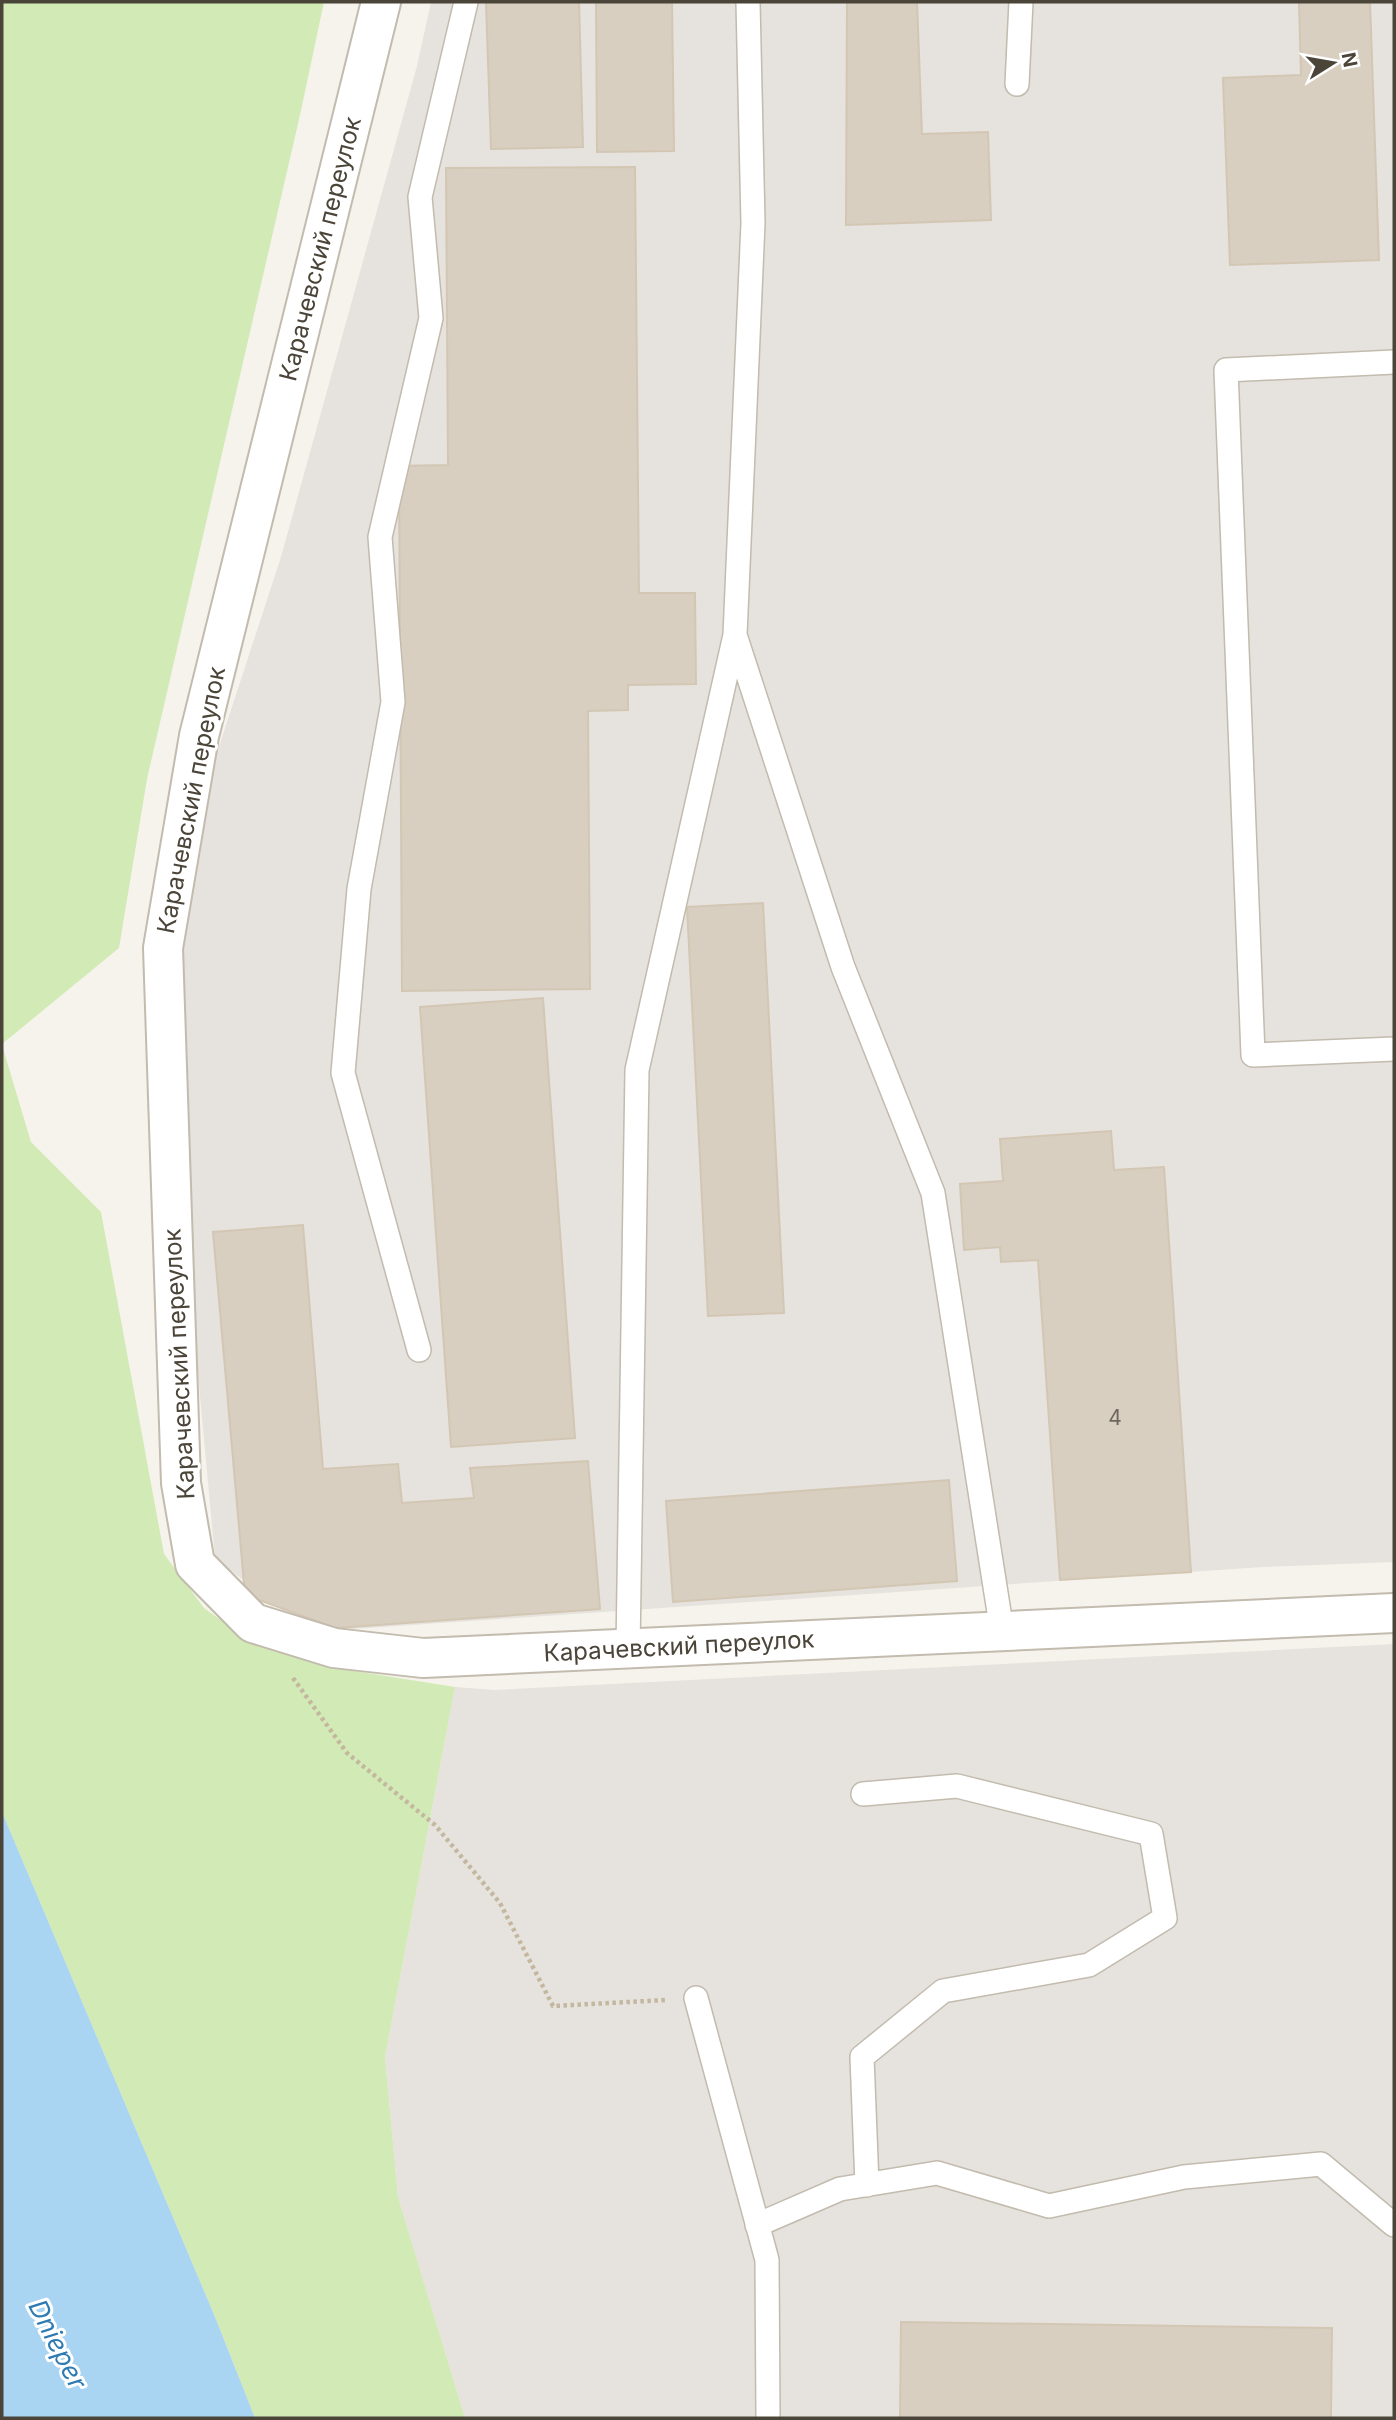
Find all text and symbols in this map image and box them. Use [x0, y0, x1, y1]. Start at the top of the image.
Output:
north arrow [1298, 28, 1368, 98]
text: N [1337, 51, 1362, 69]
street label: Карачевский переулок [273, 114, 367, 384]
street label: Карачевский переулок [151, 664, 231, 936]
street label: Карачевский переулок [157, 1228, 201, 1500]
house number: 4 [1108, 1405, 1122, 1430]
street label: Карачевский переулок [543, 1624, 815, 1668]
water label: Dnieper [22, 2294, 94, 2395]

